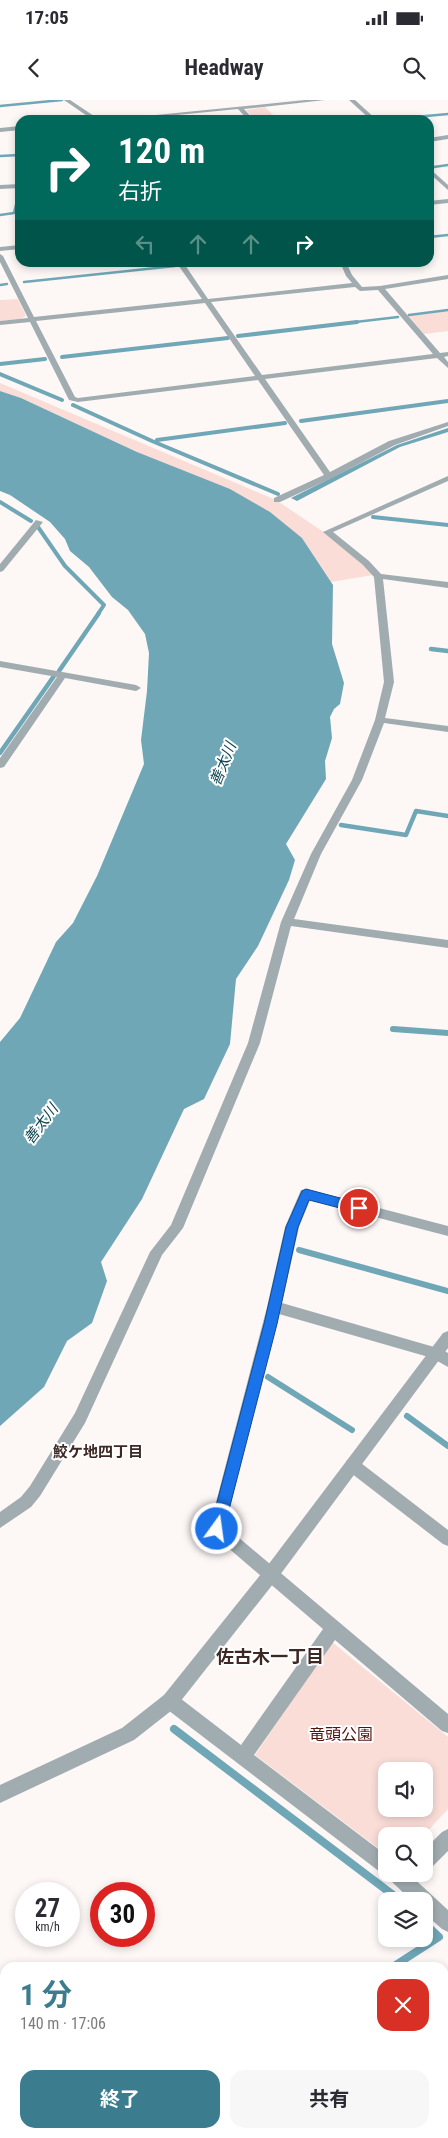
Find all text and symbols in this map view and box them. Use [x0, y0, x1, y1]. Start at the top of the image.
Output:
text: 17:05 [25, 6, 69, 29]
icon: back [20, 54, 48, 82]
icon: search [400, 54, 428, 82]
text: Headway [184, 55, 264, 80]
text: 120 m [118, 131, 205, 172]
icon: right [35, 135, 100, 200]
text: 右折 [118, 179, 162, 204]
icon: left [131, 230, 159, 258]
icon: ahead [184, 230, 212, 258]
icon: ahead [237, 230, 265, 258]
icon: right [290, 230, 318, 258]
water label: 善太川 [206, 738, 241, 788]
water label: 善太川 [20, 1099, 63, 1147]
pin [338, 1187, 380, 1229]
icon: arrive [345, 1194, 373, 1222]
district label: 鮫ケ地四丁目 [53, 1443, 143, 1461]
position arrow [190, 1502, 242, 1554]
district label: 佐古木一丁目 [216, 1646, 324, 1667]
park label: 竜頭公園 [309, 1725, 373, 1744]
map controls [378, 1762, 433, 1947]
button: sound [378, 1762, 433, 1817]
button: search [378, 1827, 433, 1882]
speed limit sign: 30 [90, 1882, 155, 1947]
button: layers [378, 1892, 433, 1947]
text: 27 [35, 1894, 60, 1923]
text: km/h [35, 1920, 60, 1934]
text: 1 分 [20, 1977, 72, 2012]
button: close [377, 1979, 429, 2031]
text: 140 m · 17:06 [20, 2014, 106, 2033]
button: 終了 [20, 2070, 220, 2128]
button: 共有 [230, 2070, 429, 2128]

